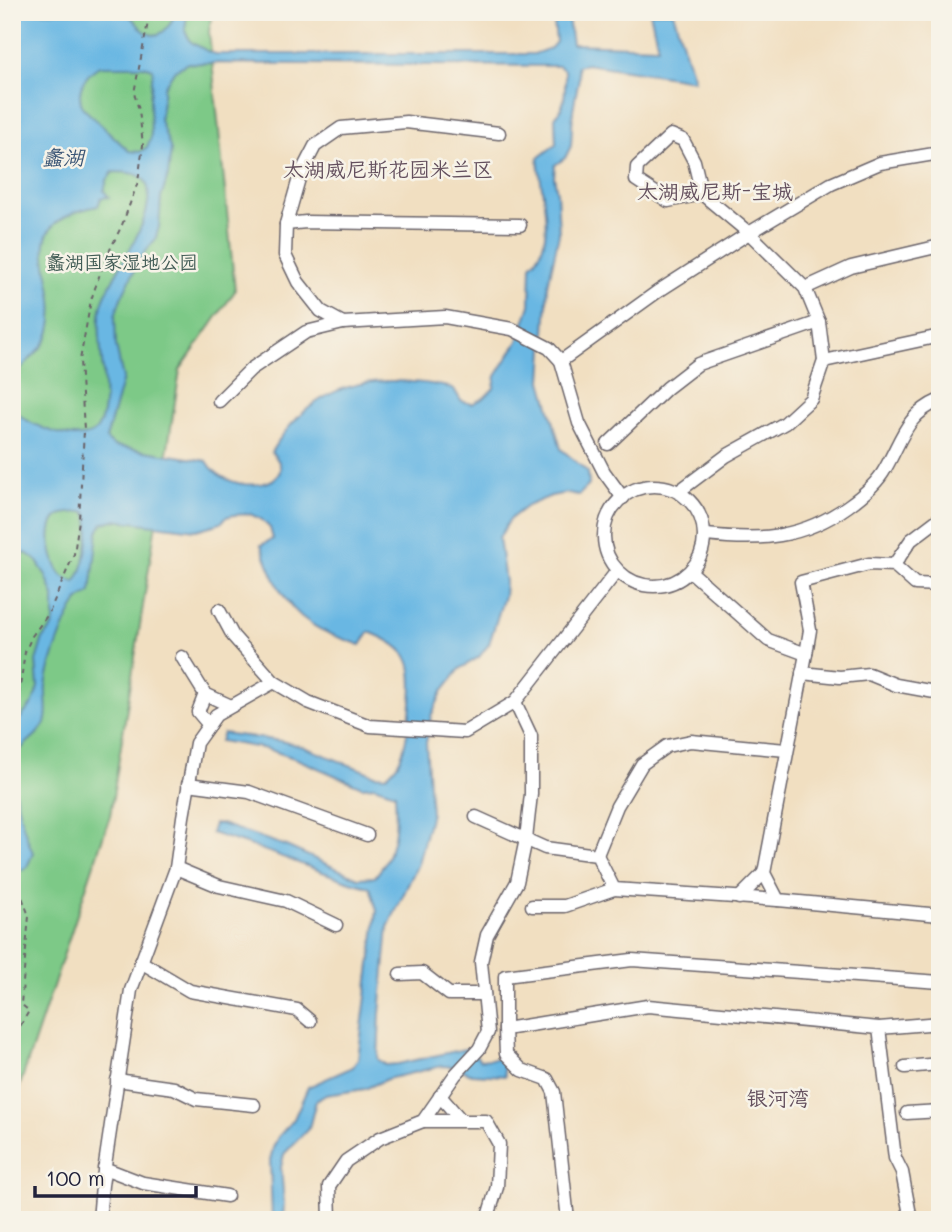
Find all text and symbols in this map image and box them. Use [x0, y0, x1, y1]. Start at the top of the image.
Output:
water label: 蠡湖 [42, 143, 86, 170]
district label: 太湖威尼斯花园米兰区 [283, 155, 493, 182]
district label: 太湖威尼斯-宝城 [637, 177, 793, 204]
park label: 蠡湖国家湿地公园 [46, 249, 198, 274]
district label: 银河湾 [747, 1084, 810, 1111]
scale bar [35, 1155, 196, 1199]
text: 100 m [46, 1164, 105, 1191]

